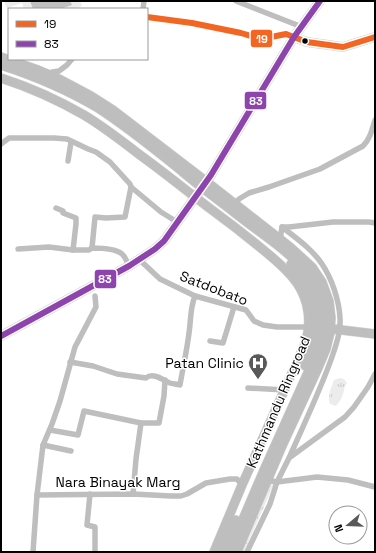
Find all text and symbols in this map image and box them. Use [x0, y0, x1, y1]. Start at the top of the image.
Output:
legend [8, 8, 148, 60]
text: 19 [44, 16, 56, 32]
line badge: 19 [250, 29, 273, 48]
text: 19 [256, 32, 268, 46]
text: 83 [44, 36, 59, 52]
unlabelled marker [300, 36, 310, 46]
line badge: 83 [244, 91, 267, 110]
text: 83 [249, 94, 263, 108]
street label: Satdobato [177, 267, 251, 309]
line badge: 83 [94, 269, 117, 289]
text: 83 [98, 272, 112, 286]
street label: Kathmandu Ringroad [242, 333, 314, 471]
hospital icon: Patan Clinic [247, 352, 269, 380]
place label: Patan Clinic [165, 354, 244, 372]
street label: Nara Binayak Marg [55, 473, 181, 491]
north arrow [328, 505, 368, 545]
text: N [331, 522, 346, 534]

